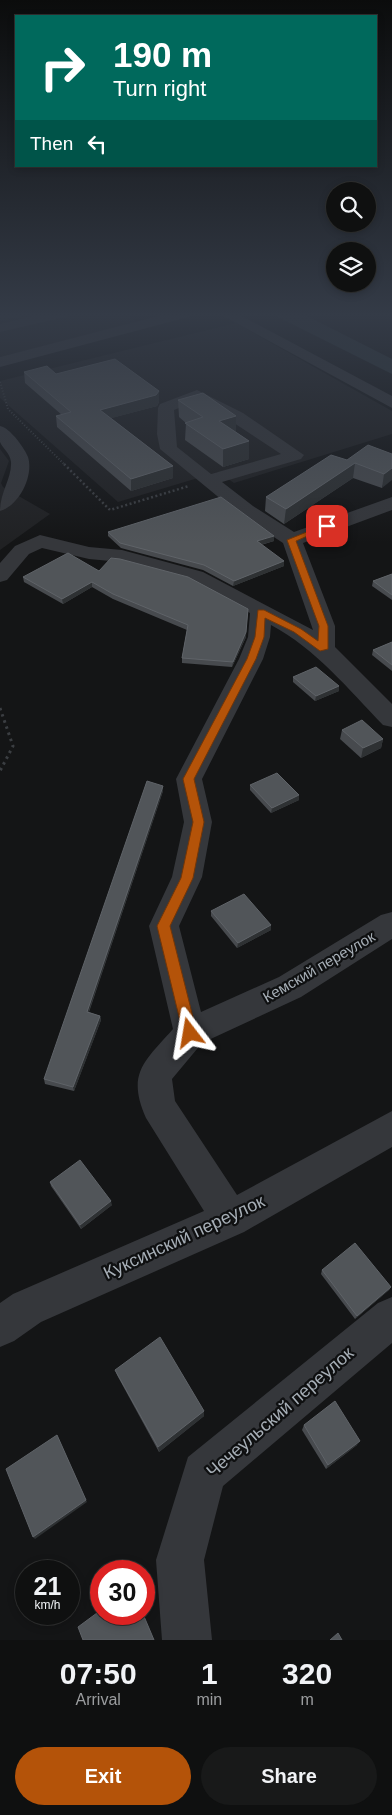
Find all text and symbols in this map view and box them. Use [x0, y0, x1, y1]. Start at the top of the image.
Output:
icon: right [30, 35, 95, 100]
text: 190 m [113, 35, 212, 74]
text: Turn right [113, 76, 206, 101]
icon: left [83, 130, 111, 158]
text: Then [30, 133, 73, 154]
map controls [326, 182, 376, 292]
button: search [326, 182, 376, 232]
button: layers [326, 242, 376, 292]
pin [306, 505, 348, 547]
icon: arrive [313, 512, 341, 540]
street label: Кемский переулок [260, 927, 378, 1006]
position arrow [163, 1006, 215, 1058]
street label: Куксинский переулок [100, 1191, 268, 1283]
street label: Чечеульский переулок [203, 1343, 358, 1481]
speed limit sign: 30 [90, 1560, 155, 1625]
text: 21 [34, 1572, 61, 1600]
text: km/h [34, 1598, 61, 1612]
text: 07:50 [60, 1657, 137, 1690]
text: 1 [201, 1657, 218, 1690]
text: 320 [282, 1657, 332, 1690]
text: Arrival [76, 1691, 121, 1708]
text: min [196, 1691, 222, 1708]
text: m [300, 1691, 314, 1708]
button: Exit [15, 1747, 191, 1805]
button: Share [201, 1747, 377, 1805]

